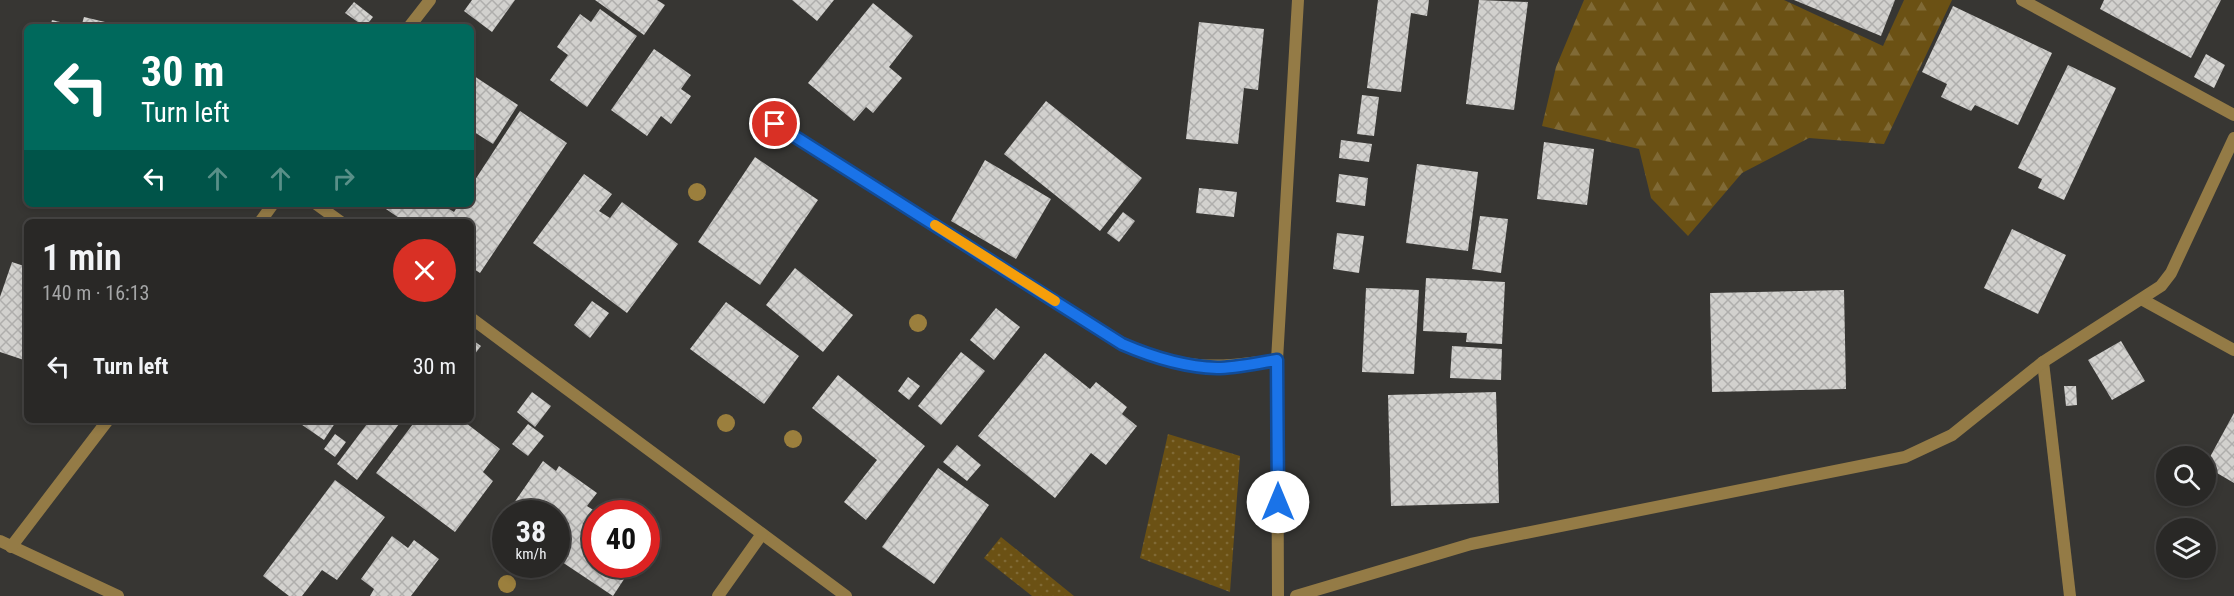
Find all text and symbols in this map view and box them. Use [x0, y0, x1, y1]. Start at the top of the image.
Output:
text: 30 m [141, 47, 224, 96]
icon: left [42, 48, 120, 126]
text: Turn left [141, 97, 230, 129]
pin [749, 98, 800, 149]
icon: arrive [758, 107, 791, 140]
icon: left [138, 162, 171, 195]
icon: ahead [201, 162, 234, 195]
icon: ahead [264, 162, 297, 195]
icon: right [327, 162, 360, 195]
text: 1 min [42, 237, 122, 279]
button: close [393, 239, 456, 302]
text: 140 m · 16:13 [42, 281, 149, 305]
icon: left [42, 350, 75, 383]
text: Turn left [93, 354, 168, 379]
text: 30 m [413, 354, 456, 379]
map controls [2156, 446, 2216, 578]
button: search [2156, 446, 2216, 506]
position arrow [1246, 470, 1310, 534]
speed limit sign: 40 [582, 500, 660, 578]
text: 38 [516, 514, 546, 549]
button: layers [2156, 518, 2216, 578]
text: km/h [516, 545, 546, 563]

